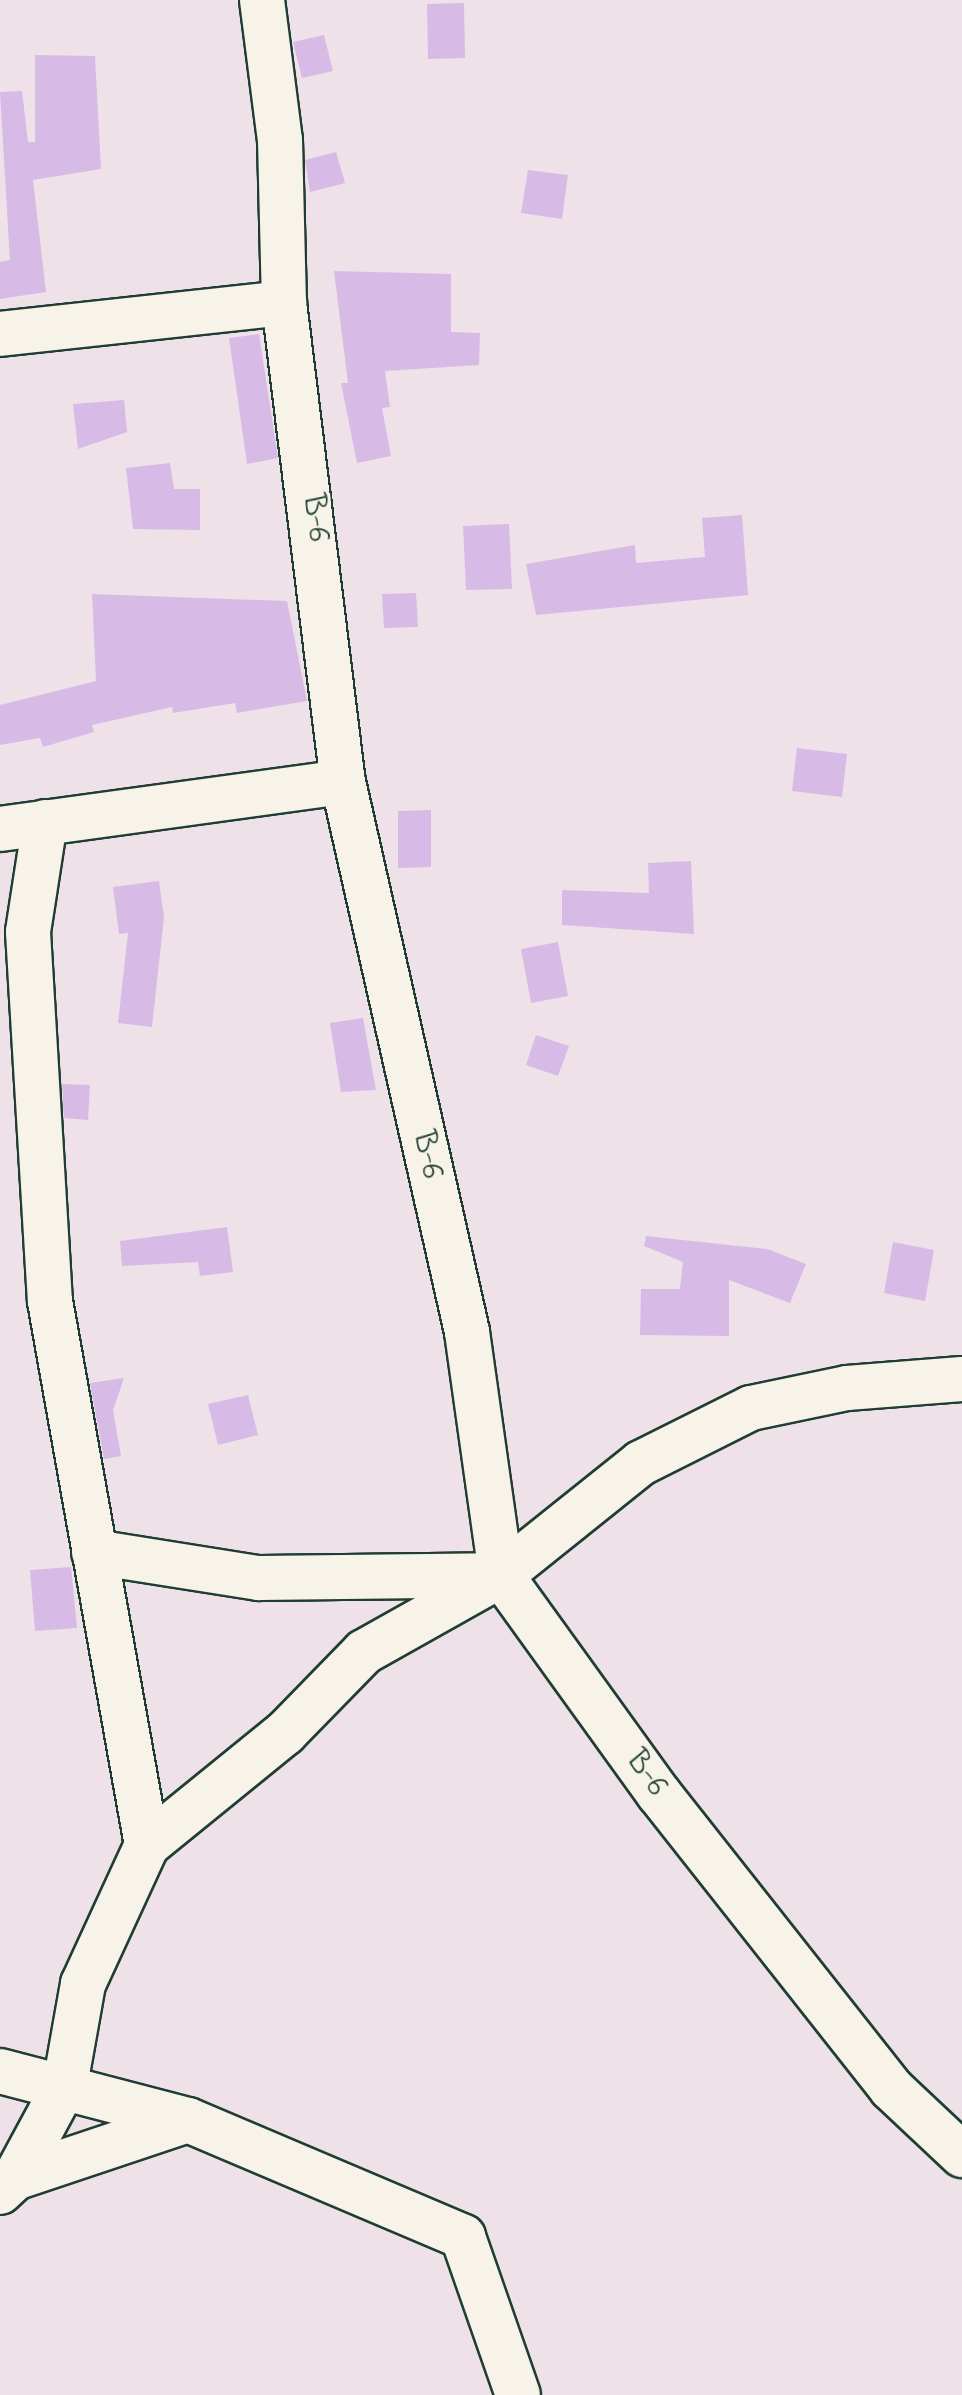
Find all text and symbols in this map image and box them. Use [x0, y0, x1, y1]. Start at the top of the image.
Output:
street label: B-6 [292, 492, 336, 544]
street label: B-6 [402, 1127, 450, 1183]
street label: B-6 [615, 1743, 675, 1805]

